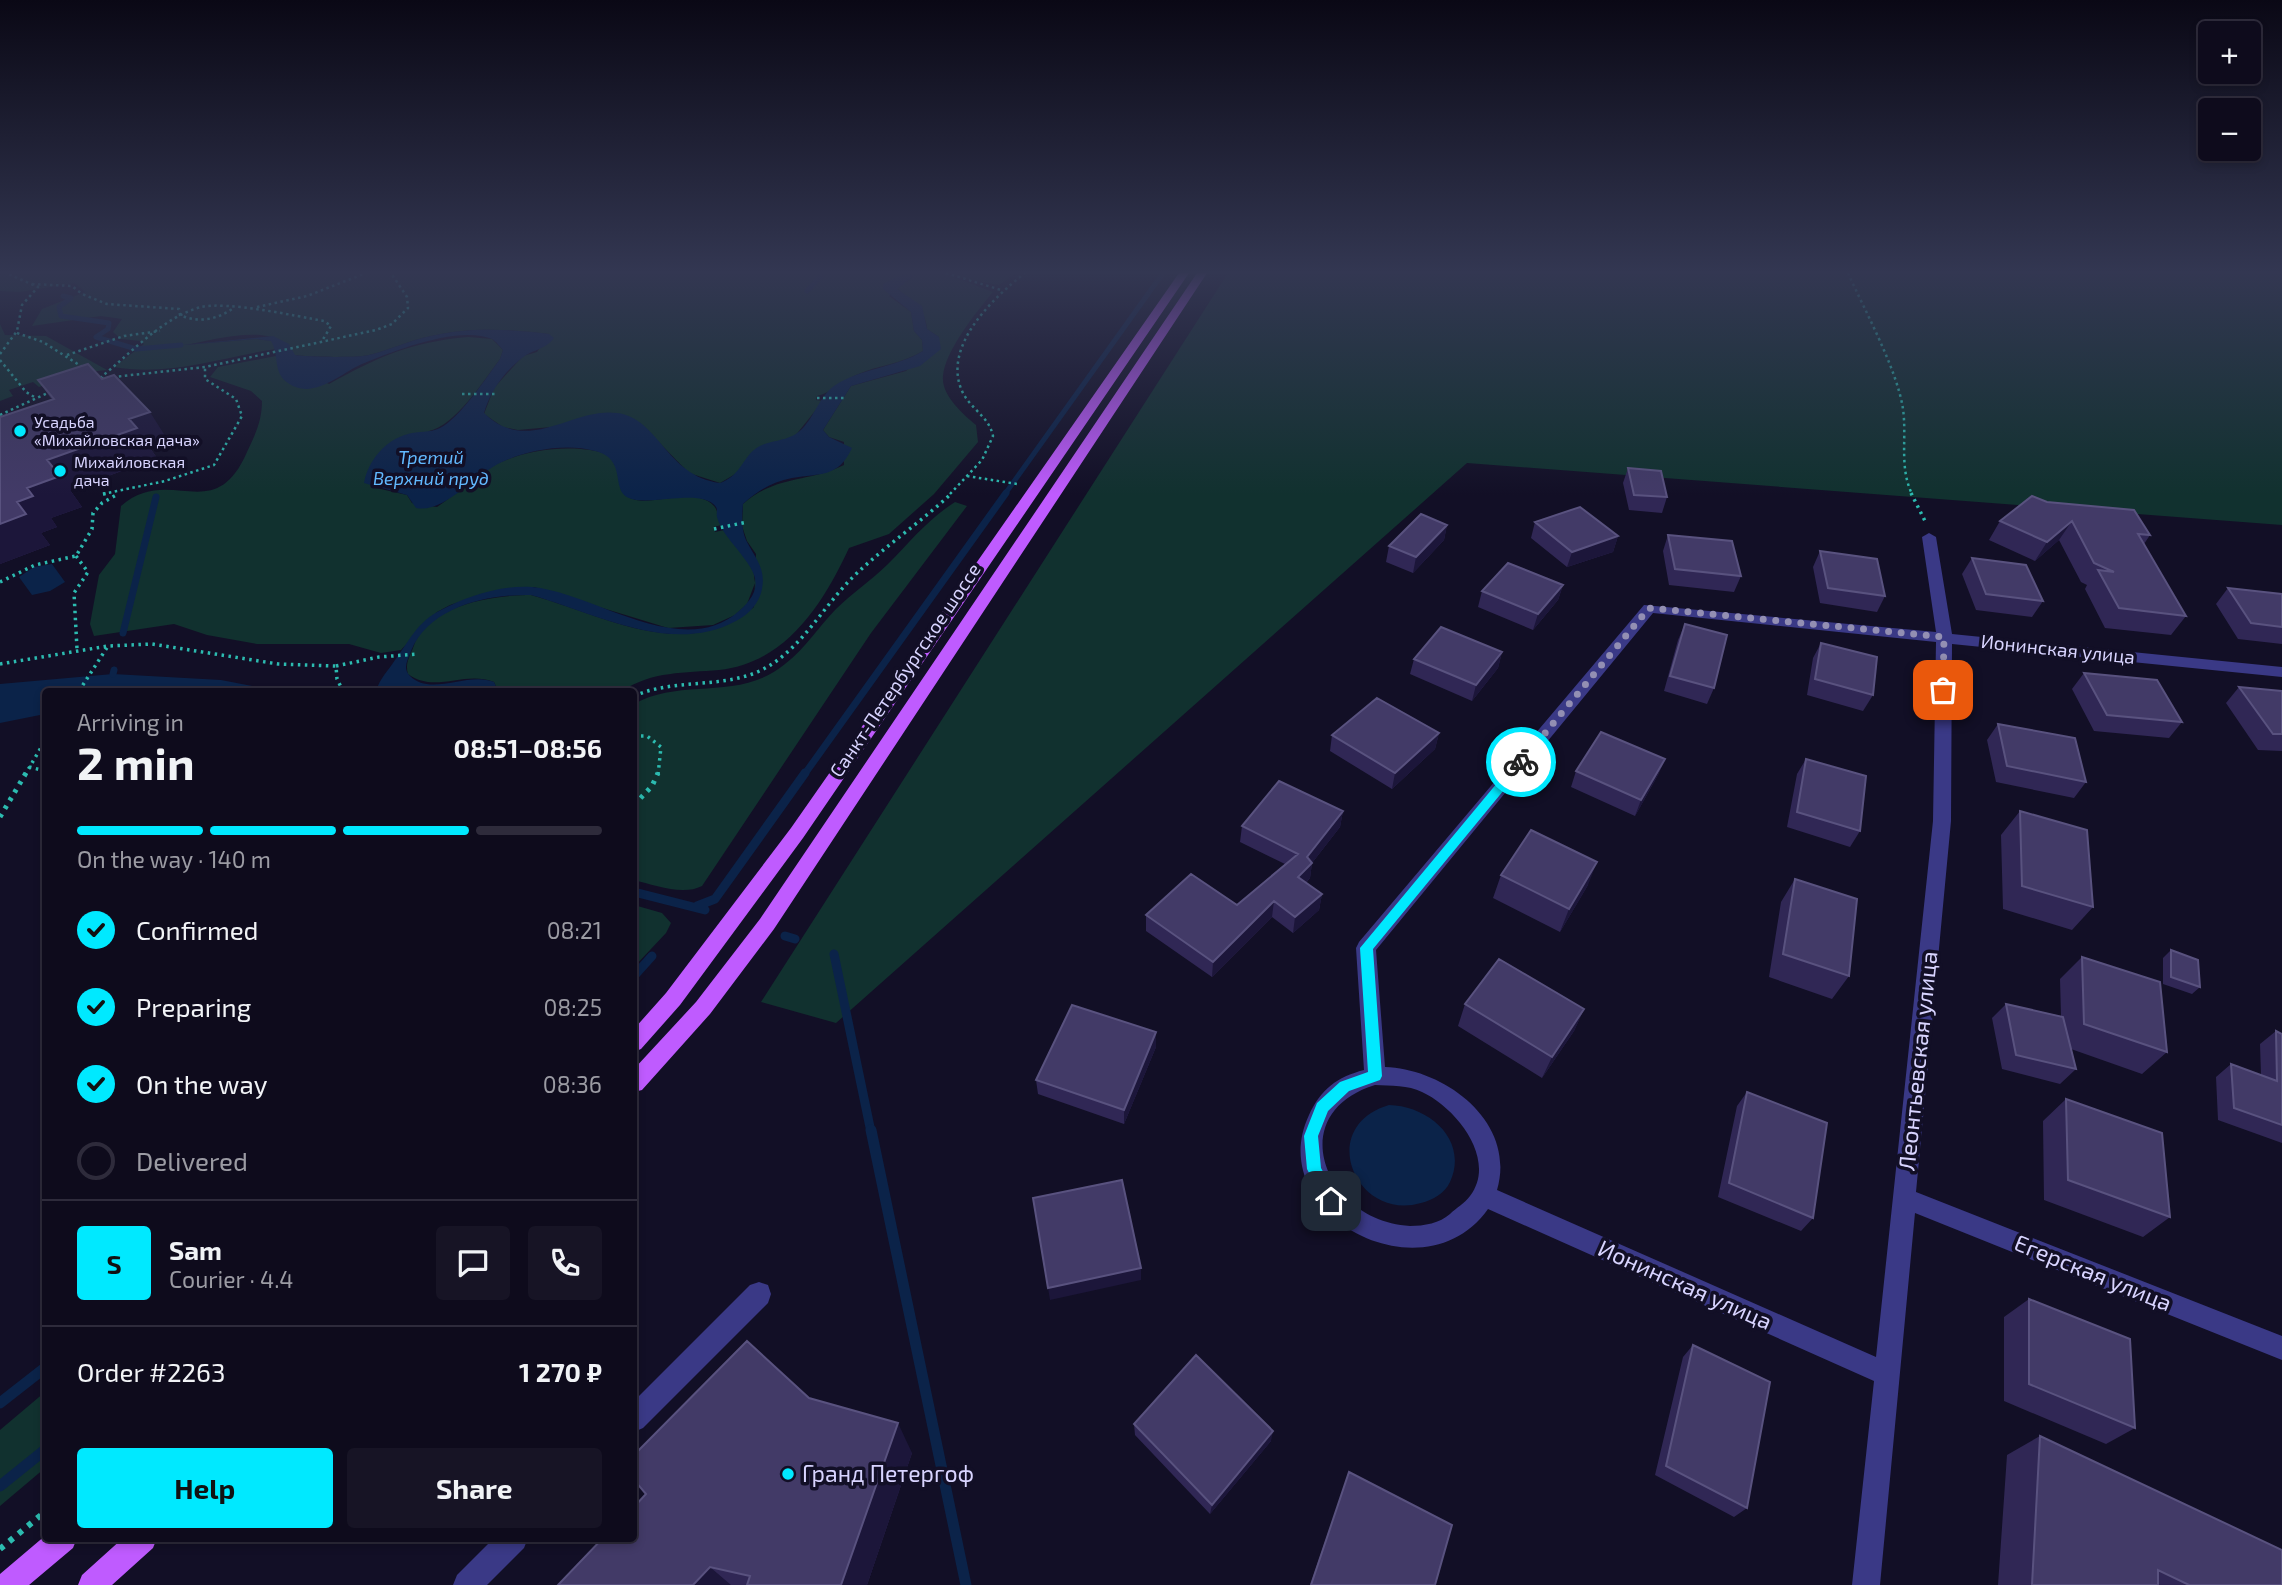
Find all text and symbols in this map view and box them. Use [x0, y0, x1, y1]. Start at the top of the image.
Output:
map controls [2198, 21, 2261, 161]
button: + [2198, 21, 2261, 84]
button: − [2198, 98, 2261, 161]
place label: Усадьба «Михайловская дача» [34, 412, 200, 449]
marker: Усадьба «Михайловская дача» [12, 423, 28, 439]
water label: Третий Верхний пруд [373, 446, 489, 489]
place label: Михайловская дача [74, 452, 185, 489]
marker: Михайловская дача [52, 463, 68, 479]
street label: Санкт-Петербургское шоссе [824, 558, 986, 782]
street label: Ионинская улица [1980, 629, 2136, 669]
pin [1913, 660, 1973, 720]
icon: bag [1924, 671, 1962, 709]
text: Arriving in [77, 708, 184, 736]
courier [1486, 727, 1556, 797]
text: 08:51–08:56 [454, 732, 602, 763]
text: 2 min [77, 734, 195, 789]
icon: bike [1502, 743, 1540, 781]
text: On the way · 140 m [77, 845, 271, 873]
icon: check [77, 911, 115, 949]
text: Confirmed [136, 914, 259, 945]
text: 08:21 [547, 916, 602, 944]
street label: Леонтьевская улица [1892, 950, 1943, 1172]
icon: check [77, 988, 115, 1026]
text: Preparing [136, 991, 251, 1022]
text: 08:25 [543, 993, 602, 1021]
icon: check [77, 1065, 115, 1103]
text: On the way [136, 1068, 267, 1099]
text: 08:36 [543, 1070, 602, 1098]
text: Delivered [136, 1145, 248, 1176]
pin [1301, 1171, 1361, 1231]
icon: home [1312, 1182, 1350, 1220]
button: chat [436, 1226, 510, 1300]
button: phone [528, 1226, 602, 1300]
street label: Егерская улица [2010, 1228, 2176, 1317]
street label: Ионинская улица [1594, 1233, 1777, 1336]
text: Sam [169, 1234, 222, 1265]
text: S [106, 1248, 122, 1279]
text: Courier · 4.4 [169, 1265, 293, 1293]
text: Order #2263 [77, 1356, 225, 1387]
text: 1 270 ₽ [519, 1356, 602, 1387]
button: Help [77, 1448, 333, 1528]
button: Share [347, 1448, 602, 1528]
place label: Гранд Петергоф [802, 1459, 974, 1487]
marker: Гранд Петергоф [780, 1466, 796, 1482]

